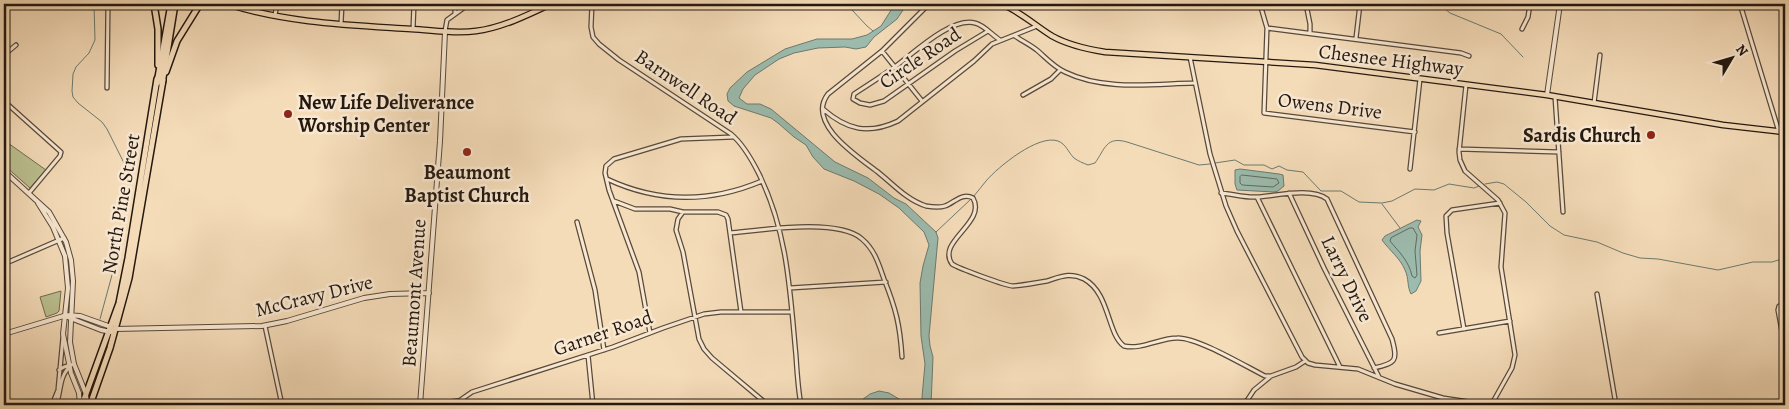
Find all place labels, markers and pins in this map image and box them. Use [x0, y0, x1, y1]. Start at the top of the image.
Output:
place label: New Life Deliverance Worship Center [297, 89, 474, 139]
marker: New Life Deliverance Worship Center [282, 108, 294, 120]
place label: Sardis Church [1523, 122, 1641, 149]
marker: Sardis Church [1645, 129, 1657, 141]
marker: Beaumont Baptist Church [461, 146, 473, 158]
place label: Beaumont Baptist Church [404, 159, 530, 209]

